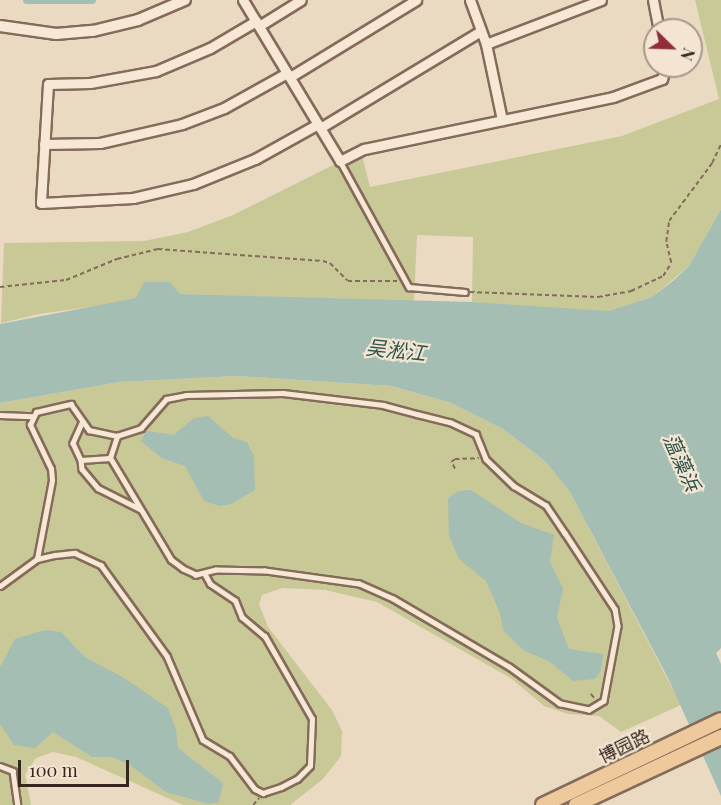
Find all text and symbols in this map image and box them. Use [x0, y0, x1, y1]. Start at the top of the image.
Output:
north arrow [643, 18, 703, 78]
text: N [676, 45, 700, 64]
water label: 吴淞江 [365, 334, 427, 364]
water label: 蕰藻浜 [660, 430, 706, 494]
street label: 博园路 [595, 724, 653, 768]
scale bar [21, 748, 132, 786]
text: 100 m [29, 758, 78, 782]

